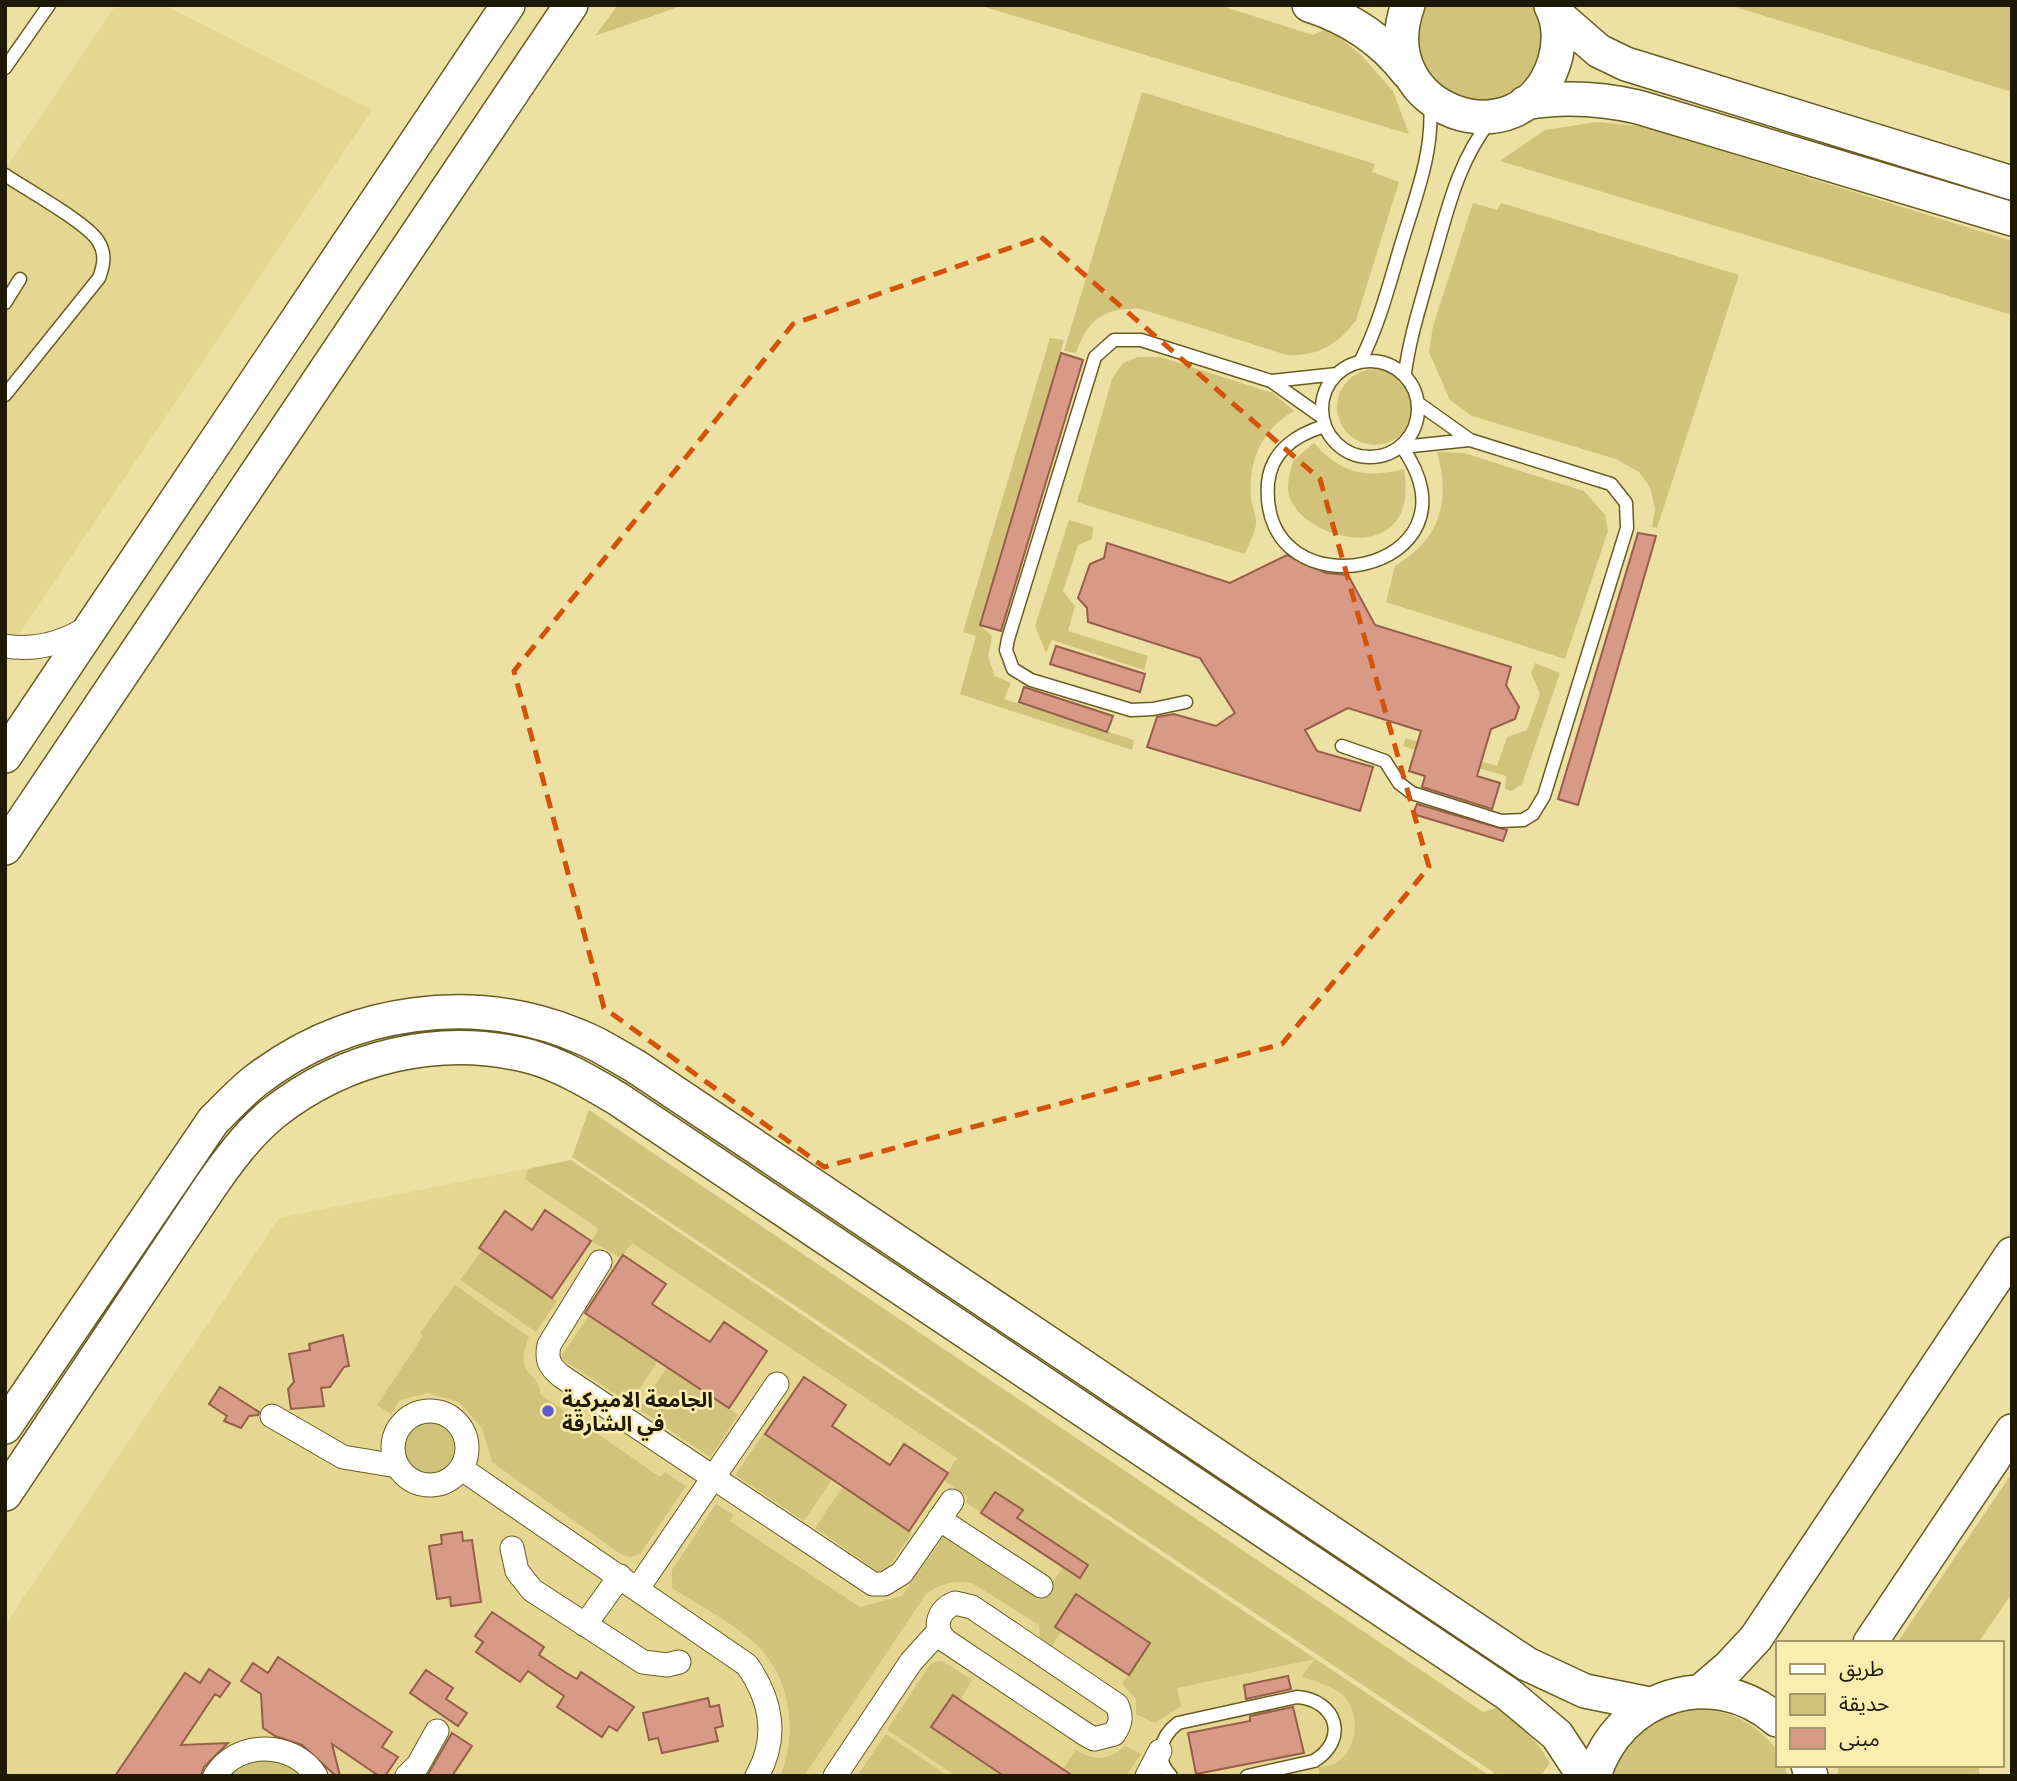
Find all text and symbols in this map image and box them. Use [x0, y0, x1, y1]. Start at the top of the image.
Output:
place label: الجامعة الاميركية في الشارقة [562, 1385, 713, 1440]
marker: الجامعة الاميركية في الشارقة [540, 1403, 556, 1419]
legend [1776, 1641, 2003, 1767]
text: طريق [1839, 1654, 1884, 1683]
text: حديقة [1839, 1689, 1889, 1718]
text: مبنى [1839, 1724, 1880, 1753]

